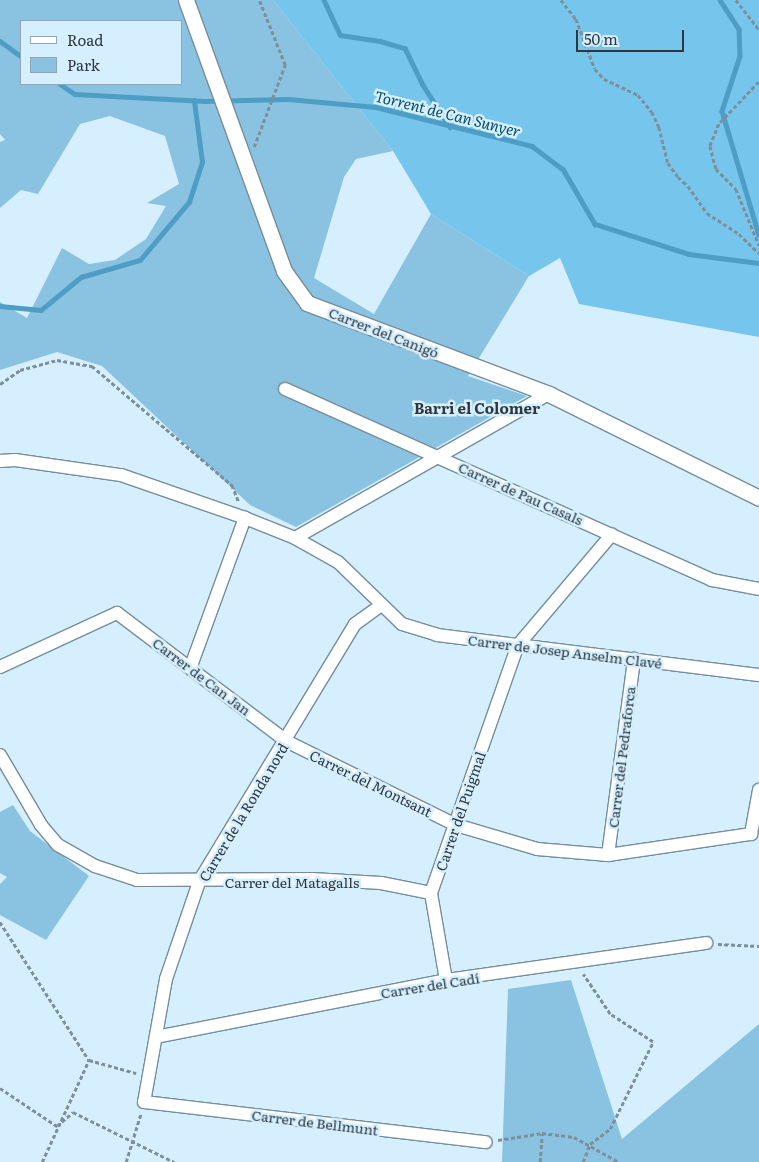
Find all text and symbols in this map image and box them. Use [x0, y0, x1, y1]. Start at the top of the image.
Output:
legend [20, 20, 182, 85]
scale bar [579, 20, 686, 52]
text: 50 m [584, 27, 618, 50]
text: Road [67, 28, 103, 51]
text: Park [67, 53, 100, 76]
water label: Torrent de Can Sunyer [373, 86, 523, 140]
street label: Carrer del Canigó [327, 303, 441, 361]
district label: Barri el Colomer [414, 399, 540, 417]
street label: Carrer de Pau Casals [456, 458, 586, 528]
street label: Carrer de Josep Anselm Clavé [467, 631, 663, 671]
street label: Carrer de Can Jan [150, 634, 254, 718]
street label: Carrer del Pedraforca [604, 685, 638, 829]
street label: Carrer de la Ronda nord [195, 740, 291, 884]
street label: Carrer del Montsant [307, 746, 435, 820]
street label: Carrer del Puigmal [432, 749, 488, 873]
street label: Carrer del Matagalls [225, 874, 359, 890]
street label: Carrer del Cadí [379, 969, 481, 1001]
street label: Carrer de Bellmunt [251, 1106, 379, 1138]

